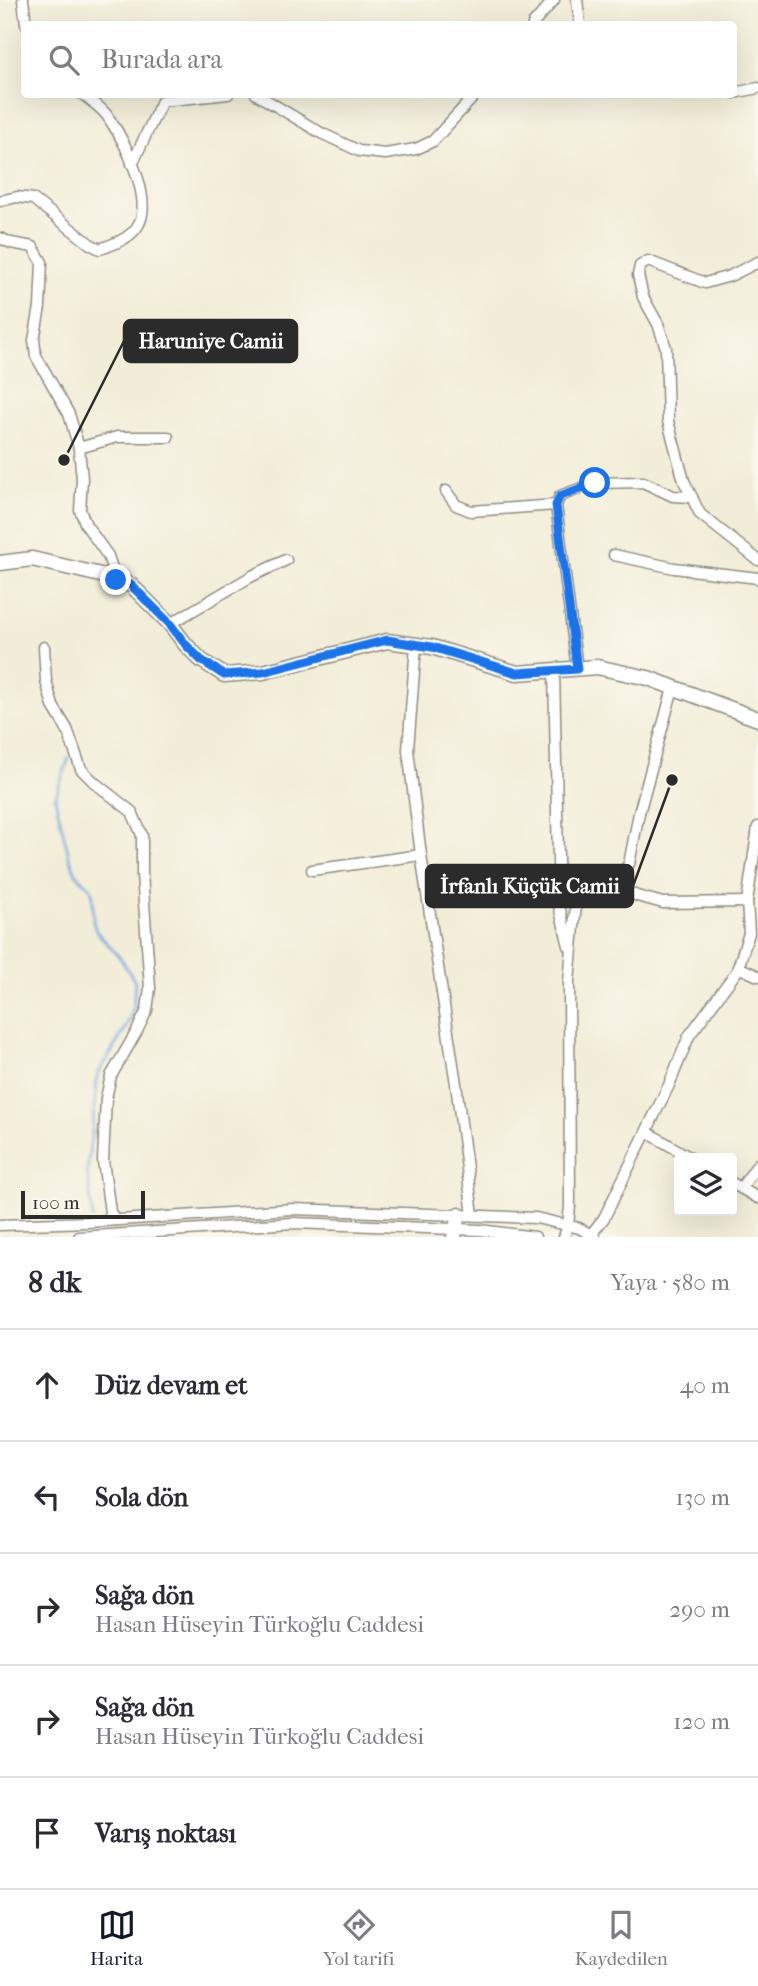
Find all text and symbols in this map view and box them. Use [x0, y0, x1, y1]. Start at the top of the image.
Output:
search box [21, 21, 737, 98]
icon: search [45, 41, 83, 79]
text: Burada ara [101, 44, 223, 75]
callout: Haruniye Camii [124, 320, 297, 362]
text: Haruniye Camii [139, 329, 284, 353]
route start [579, 467, 610, 498]
route end [100, 564, 131, 595]
callout: İrfanlı Küçük Camii [426, 865, 633, 907]
text: İrfanlı Küçük Camii [440, 873, 620, 899]
map controls [674, 1153, 737, 1216]
button: layers [674, 1153, 737, 1216]
scale bar [21, 1188, 145, 1220]
text: 100 m [32, 1192, 80, 1214]
text: 8 dk [28, 1265, 81, 1300]
text: Yaya · 580 m [611, 1269, 730, 1296]
icon: ahead [28, 1366, 66, 1404]
text: Düz devam et [95, 1370, 248, 1401]
text: 40 m [680, 1372, 730, 1399]
icon: left [28, 1478, 66, 1516]
text: Sola dön [95, 1482, 188, 1513]
text: 130 m [676, 1484, 730, 1511]
text: Sağa dön [95, 1580, 194, 1611]
icon: right [28, 1590, 66, 1628]
text: 290 m [669, 1596, 730, 1623]
text: Hasan Hüseyin Türkoğlu Caddesi [95, 1611, 424, 1638]
text: Sağa dön [95, 1692, 194, 1723]
icon: right [28, 1702, 66, 1740]
text: 120 m [673, 1708, 730, 1735]
text: Hasan Hüseyin Türkoğlu Caddesi [95, 1723, 424, 1750]
icon: arrive [28, 1814, 66, 1852]
text: Varış noktası [95, 1818, 236, 1849]
tab: Harita [90, 1906, 143, 1970]
tab: Yol tarifi [323, 1906, 395, 1970]
tab: Kaydedilen [575, 1906, 668, 1970]

